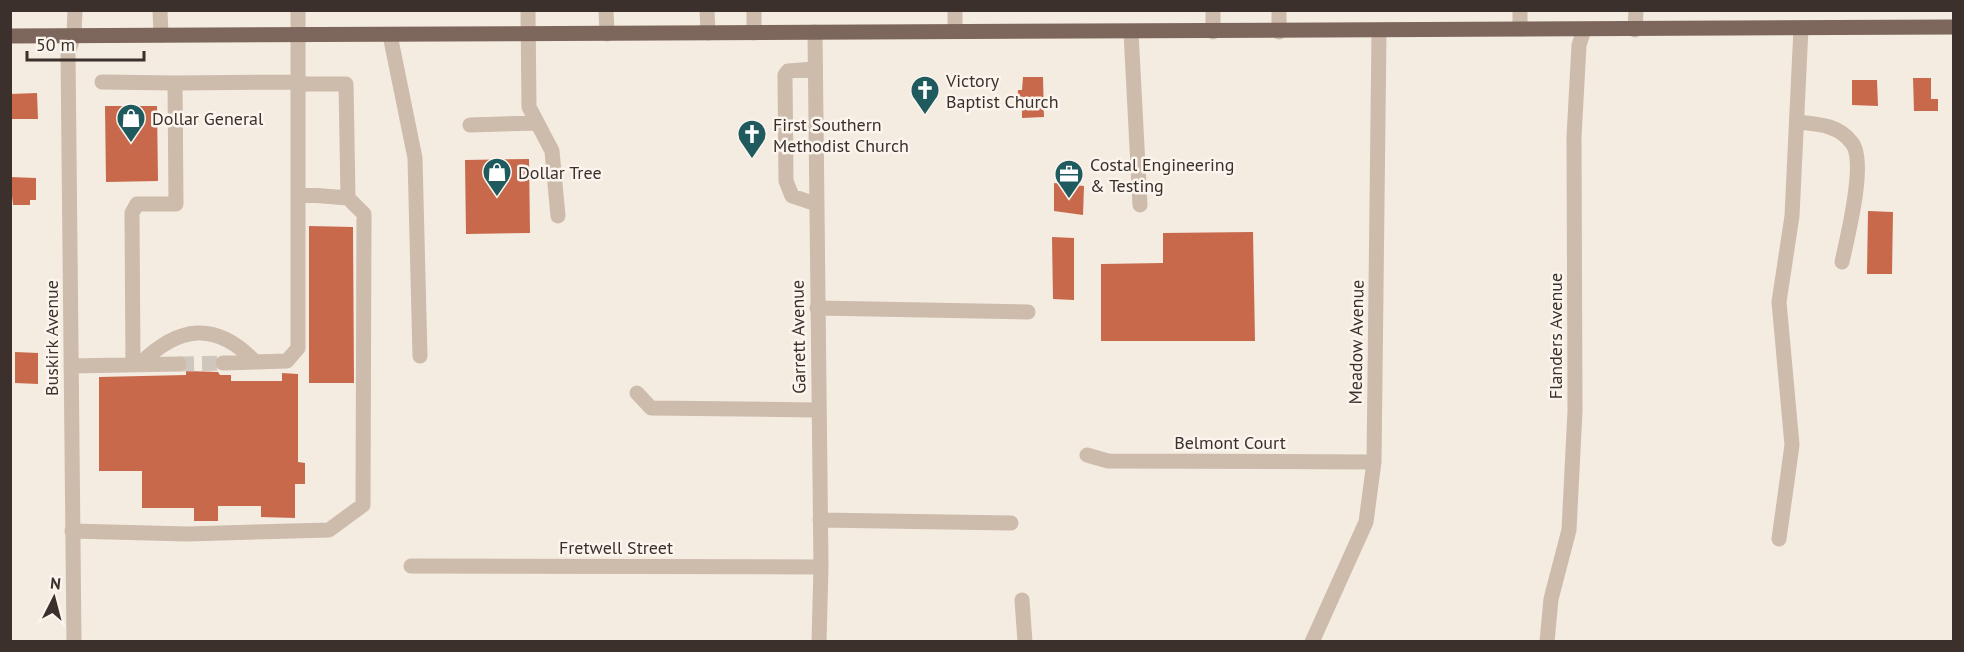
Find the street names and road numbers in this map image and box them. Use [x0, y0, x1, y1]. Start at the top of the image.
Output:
street label: Flanders Avenue [1544, 273, 1567, 399]
street label: Meadow Avenue [1343, 279, 1369, 405]
street label: Buskirk Avenue [40, 280, 63, 396]
street label: Garrett Avenue [786, 280, 810, 394]
street label: Belmont Court [1174, 431, 1286, 454]
street label: Fretwell Street [559, 536, 673, 559]

